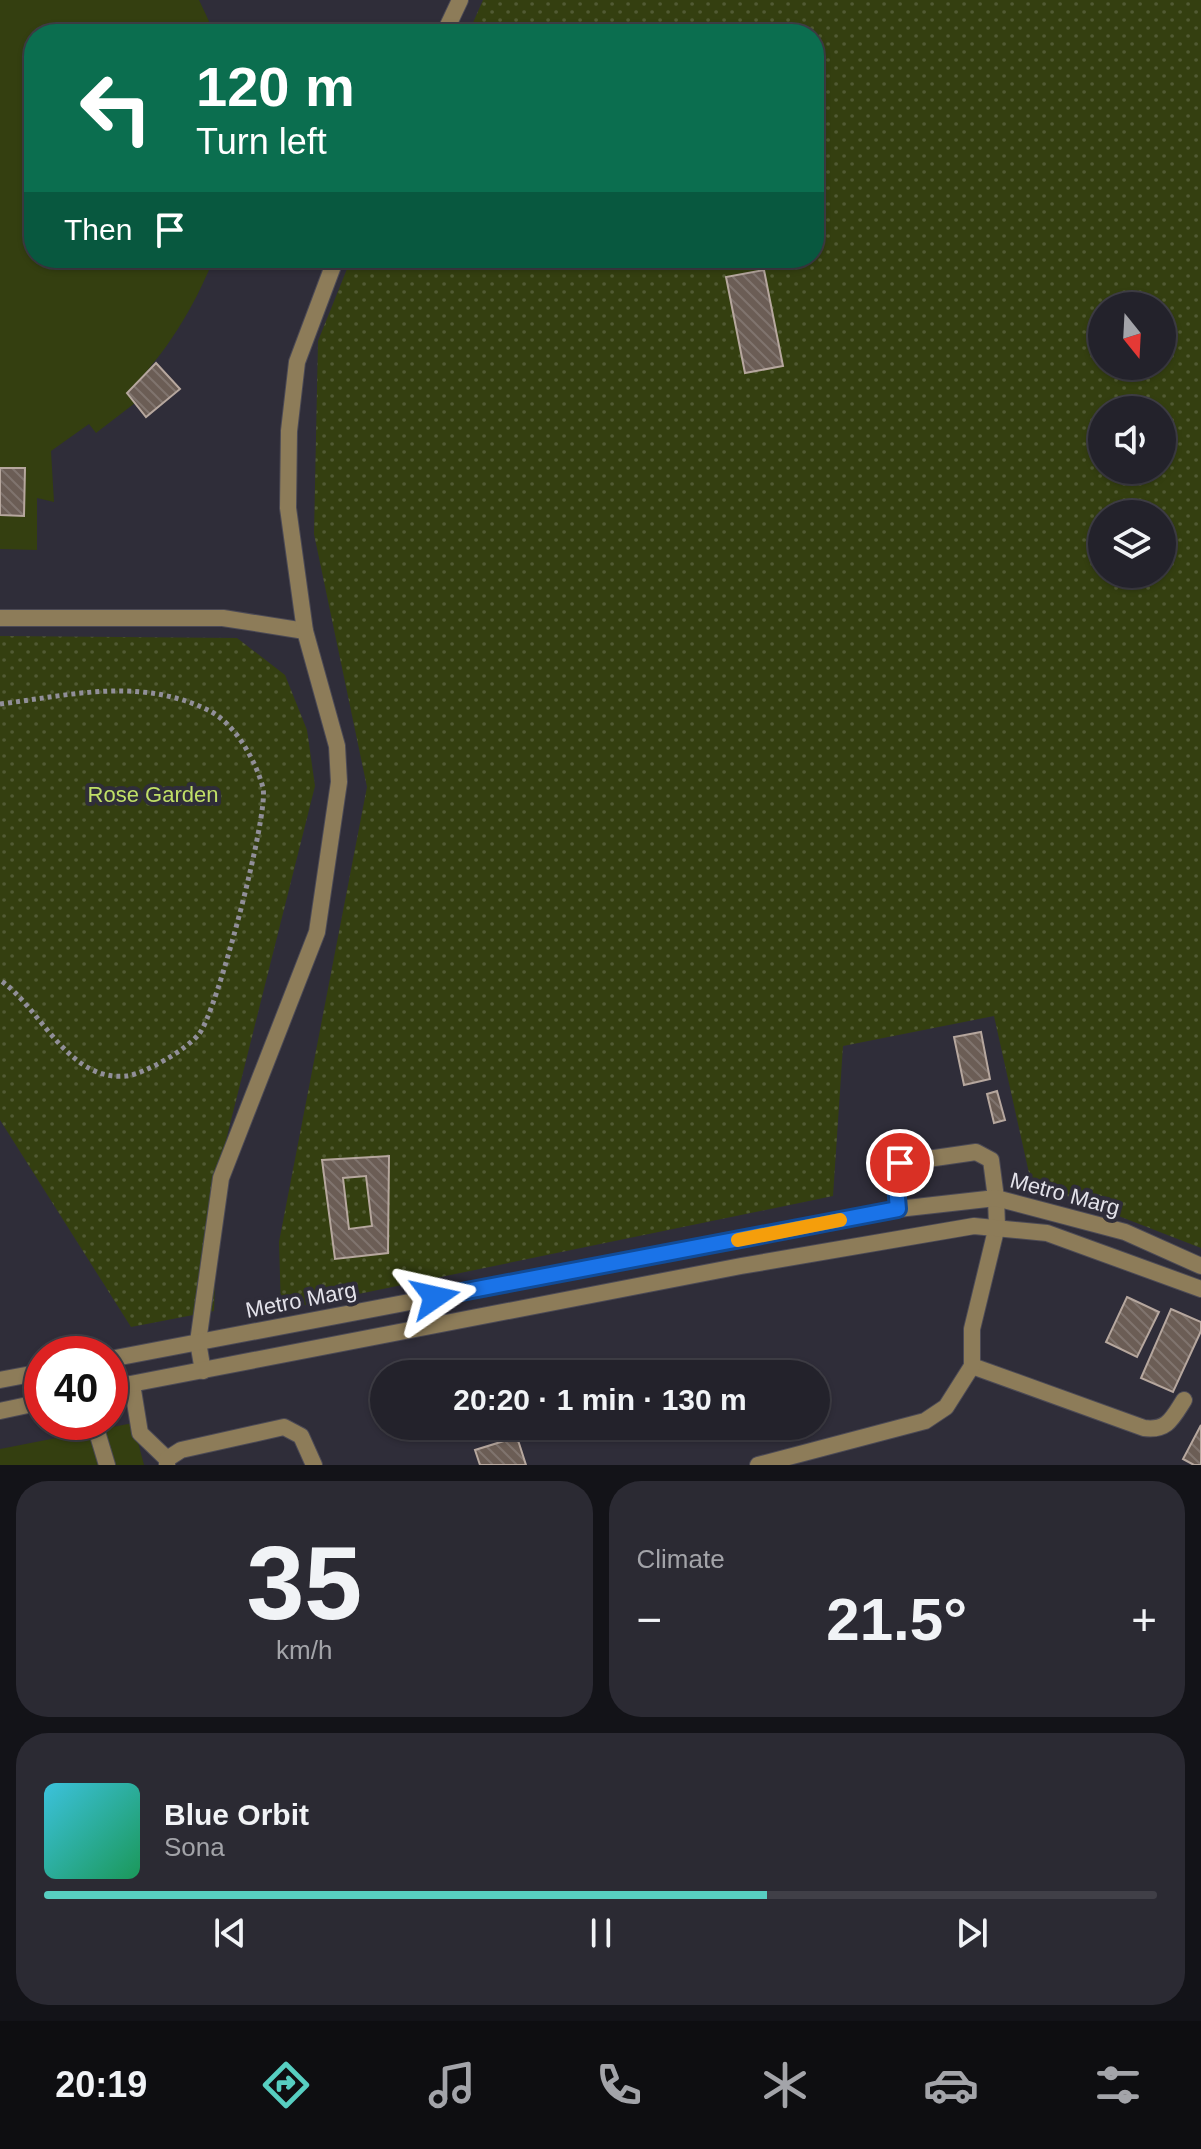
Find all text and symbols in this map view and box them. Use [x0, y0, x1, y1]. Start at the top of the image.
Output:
text: 120 m [196, 55, 355, 118]
icon: left [64, 56, 168, 160]
text: Turn left [196, 121, 327, 162]
icon: arrive [148, 208, 192, 252]
text: Then [64, 213, 132, 246]
north arrow [1088, 292, 1176, 380]
map controls [1088, 292, 1176, 588]
button: sound [1088, 396, 1176, 484]
button: layers [1088, 500, 1176, 588]
park label: Rose Garden [88, 782, 218, 807]
pin [866, 1129, 934, 1197]
icon: arrive [878, 1141, 922, 1185]
street label: Metro Marg [1007, 1167, 1123, 1221]
position arrow [393, 1255, 477, 1339]
street label: Metro Marg [243, 1277, 359, 1323]
speed limit sign: 40 [24, 1336, 128, 1440]
text: 20:20 · 1 min · 130 m [453, 1383, 747, 1416]
text: 35 [246, 1525, 362, 1641]
text: Climate [637, 1544, 725, 1574]
text: 21.5° [826, 1586, 967, 1653]
text: − [637, 1595, 662, 1644]
text: + [1131, 1595, 1157, 1644]
text: km/h [276, 1635, 332, 1665]
text: Blue Orbit [164, 1798, 309, 1831]
text: Sona [164, 1832, 225, 1862]
icon: previous [208, 1911, 252, 1955]
icon: pause [579, 1911, 623, 1955]
icon: next [950, 1911, 994, 1955]
icon: directions [258, 2057, 314, 2113]
icon: music [424, 2057, 480, 2113]
icon: phone [591, 2057, 647, 2113]
icon: climate [757, 2057, 813, 2113]
icon: car [923, 2057, 979, 2113]
icon: filters [1090, 2057, 1146, 2113]
text: 20:19 [55, 2064, 147, 2105]

